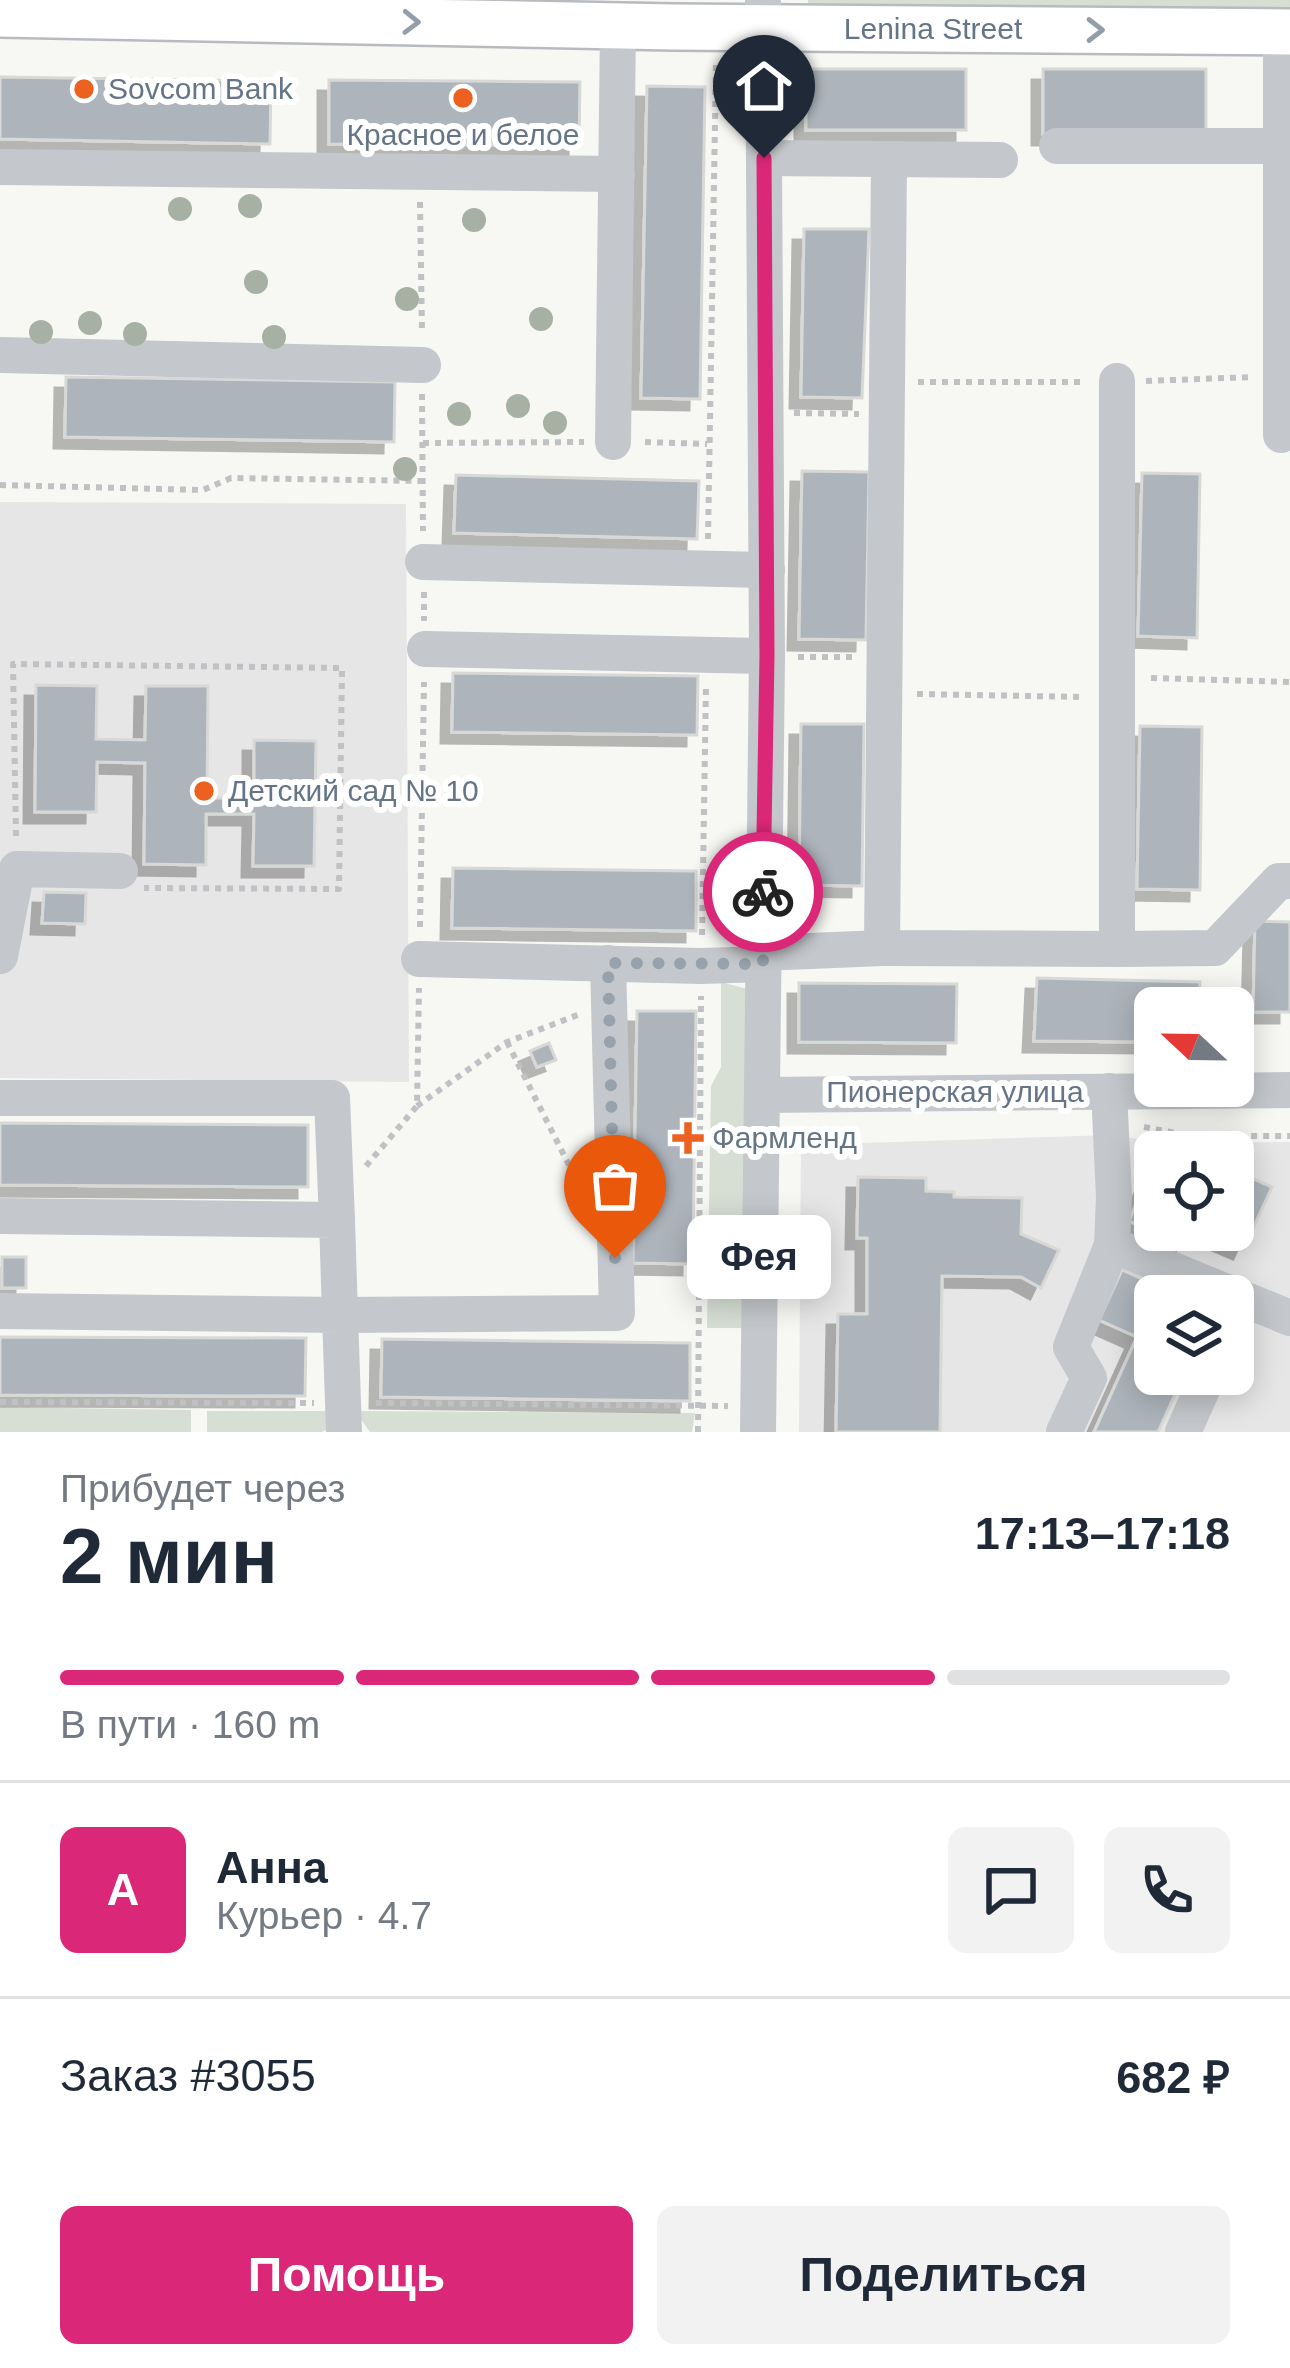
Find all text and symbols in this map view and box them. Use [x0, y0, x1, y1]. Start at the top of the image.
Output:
one-way arrow [402, 9, 421, 35]
street label: Lenina Street [844, 12, 1023, 45]
one-way arrow [1086, 17, 1105, 43]
pin [713, 35, 815, 158]
icon: home [731, 53, 797, 119]
place label: Sovcom Bank [108, 72, 294, 105]
marker: Sovcom Bank [71, 76, 97, 102]
marker: Красное и белое [450, 85, 476, 111]
place label: Красное и белое [347, 118, 579, 151]
place label: Детский сад № 10 [228, 774, 479, 807]
marker: Детский сад № 10 [191, 778, 217, 804]
courier [703, 832, 823, 952]
icon: bike [730, 859, 796, 925]
north arrow [1134, 987, 1254, 1107]
map controls [1134, 987, 1254, 1395]
street label: Пионерская улица [826, 1075, 1084, 1108]
place label: Фармленд [712, 1121, 857, 1154]
marker: Фармленд [675, 1125, 701, 1151]
button: locate [1134, 1131, 1254, 1251]
pin [564, 1135, 666, 1258]
icon: bag [582, 1153, 648, 1219]
callout: Фея [687, 1216, 831, 1300]
text: Фея [720, 1235, 798, 1278]
button: layers [1134, 1275, 1254, 1395]
text: Прибудет через [60, 1467, 345, 1510]
text: 17:13–17:18 [975, 1508, 1230, 1559]
text: 2 мин [60, 1512, 278, 1600]
text: В пути · 160 m [60, 1703, 320, 1746]
button: chat [948, 1827, 1074, 1953]
button: phone [1104, 1827, 1230, 1953]
text: Анна [216, 1842, 328, 1893]
text: А [107, 1864, 139, 1915]
text: Курьер · 4.7 [216, 1894, 432, 1937]
text: Заказ #3055 [60, 2050, 316, 2101]
text: 682 ₽ [1116, 2052, 1230, 2103]
button: Помощь [60, 2206, 633, 2344]
button: Поделиться [657, 2206, 1230, 2344]

